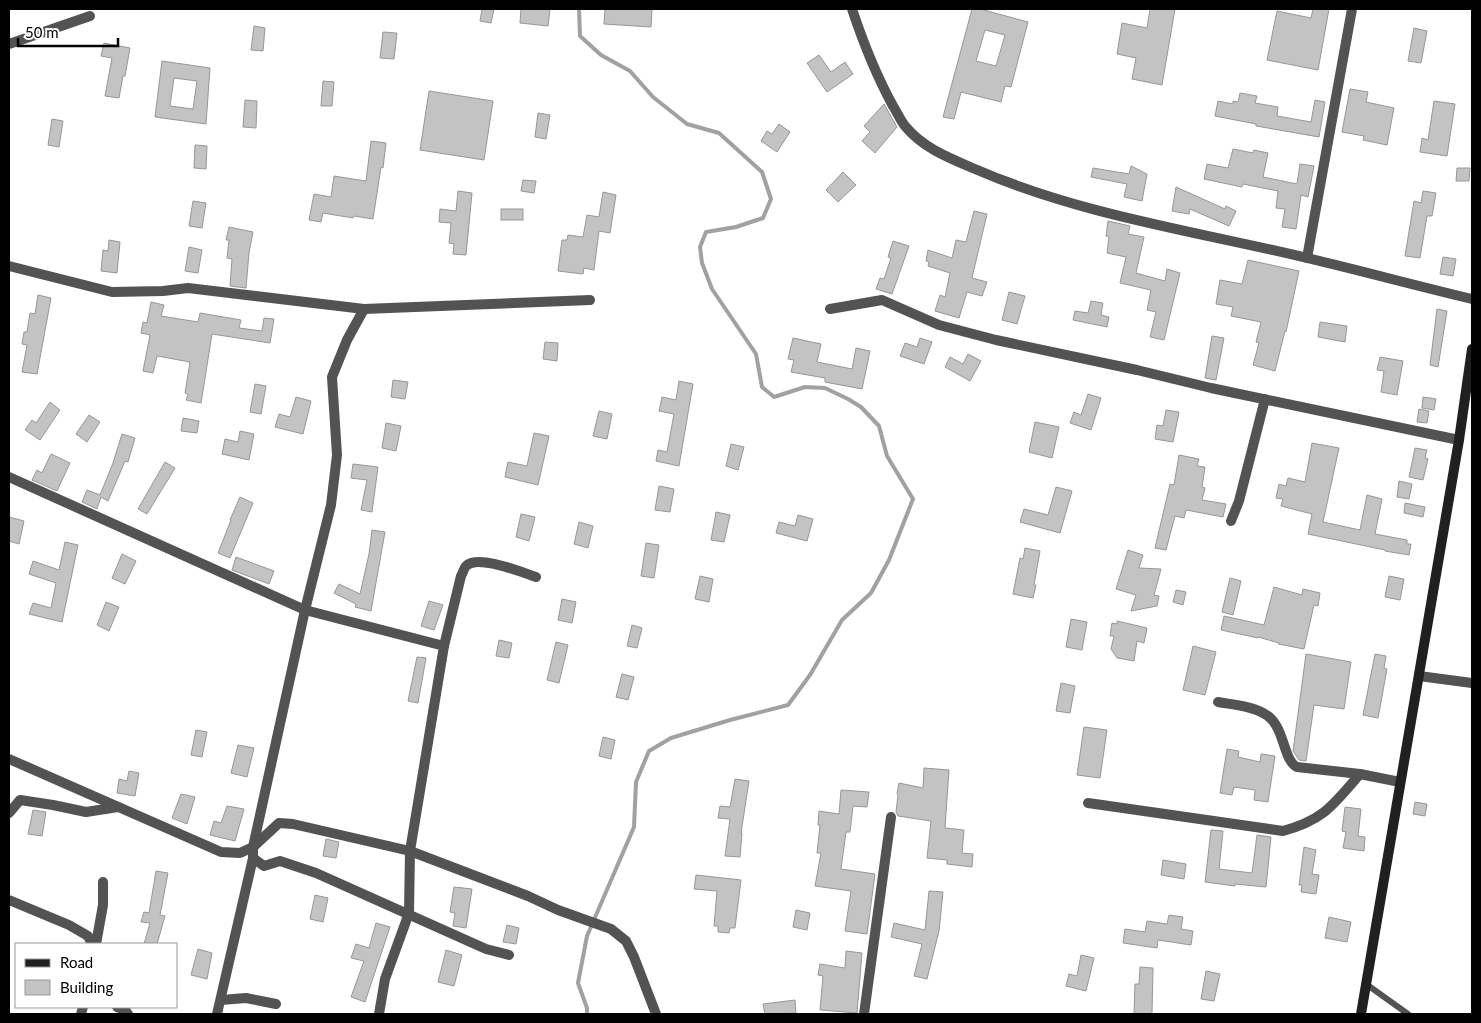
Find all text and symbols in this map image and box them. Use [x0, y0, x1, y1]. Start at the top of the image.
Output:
scale bar [18, 15, 118, 47]
text: 50 m [25, 23, 59, 41]
legend [15, 943, 178, 1008]
text: Road [60, 953, 93, 971]
text: Building [60, 978, 113, 996]

